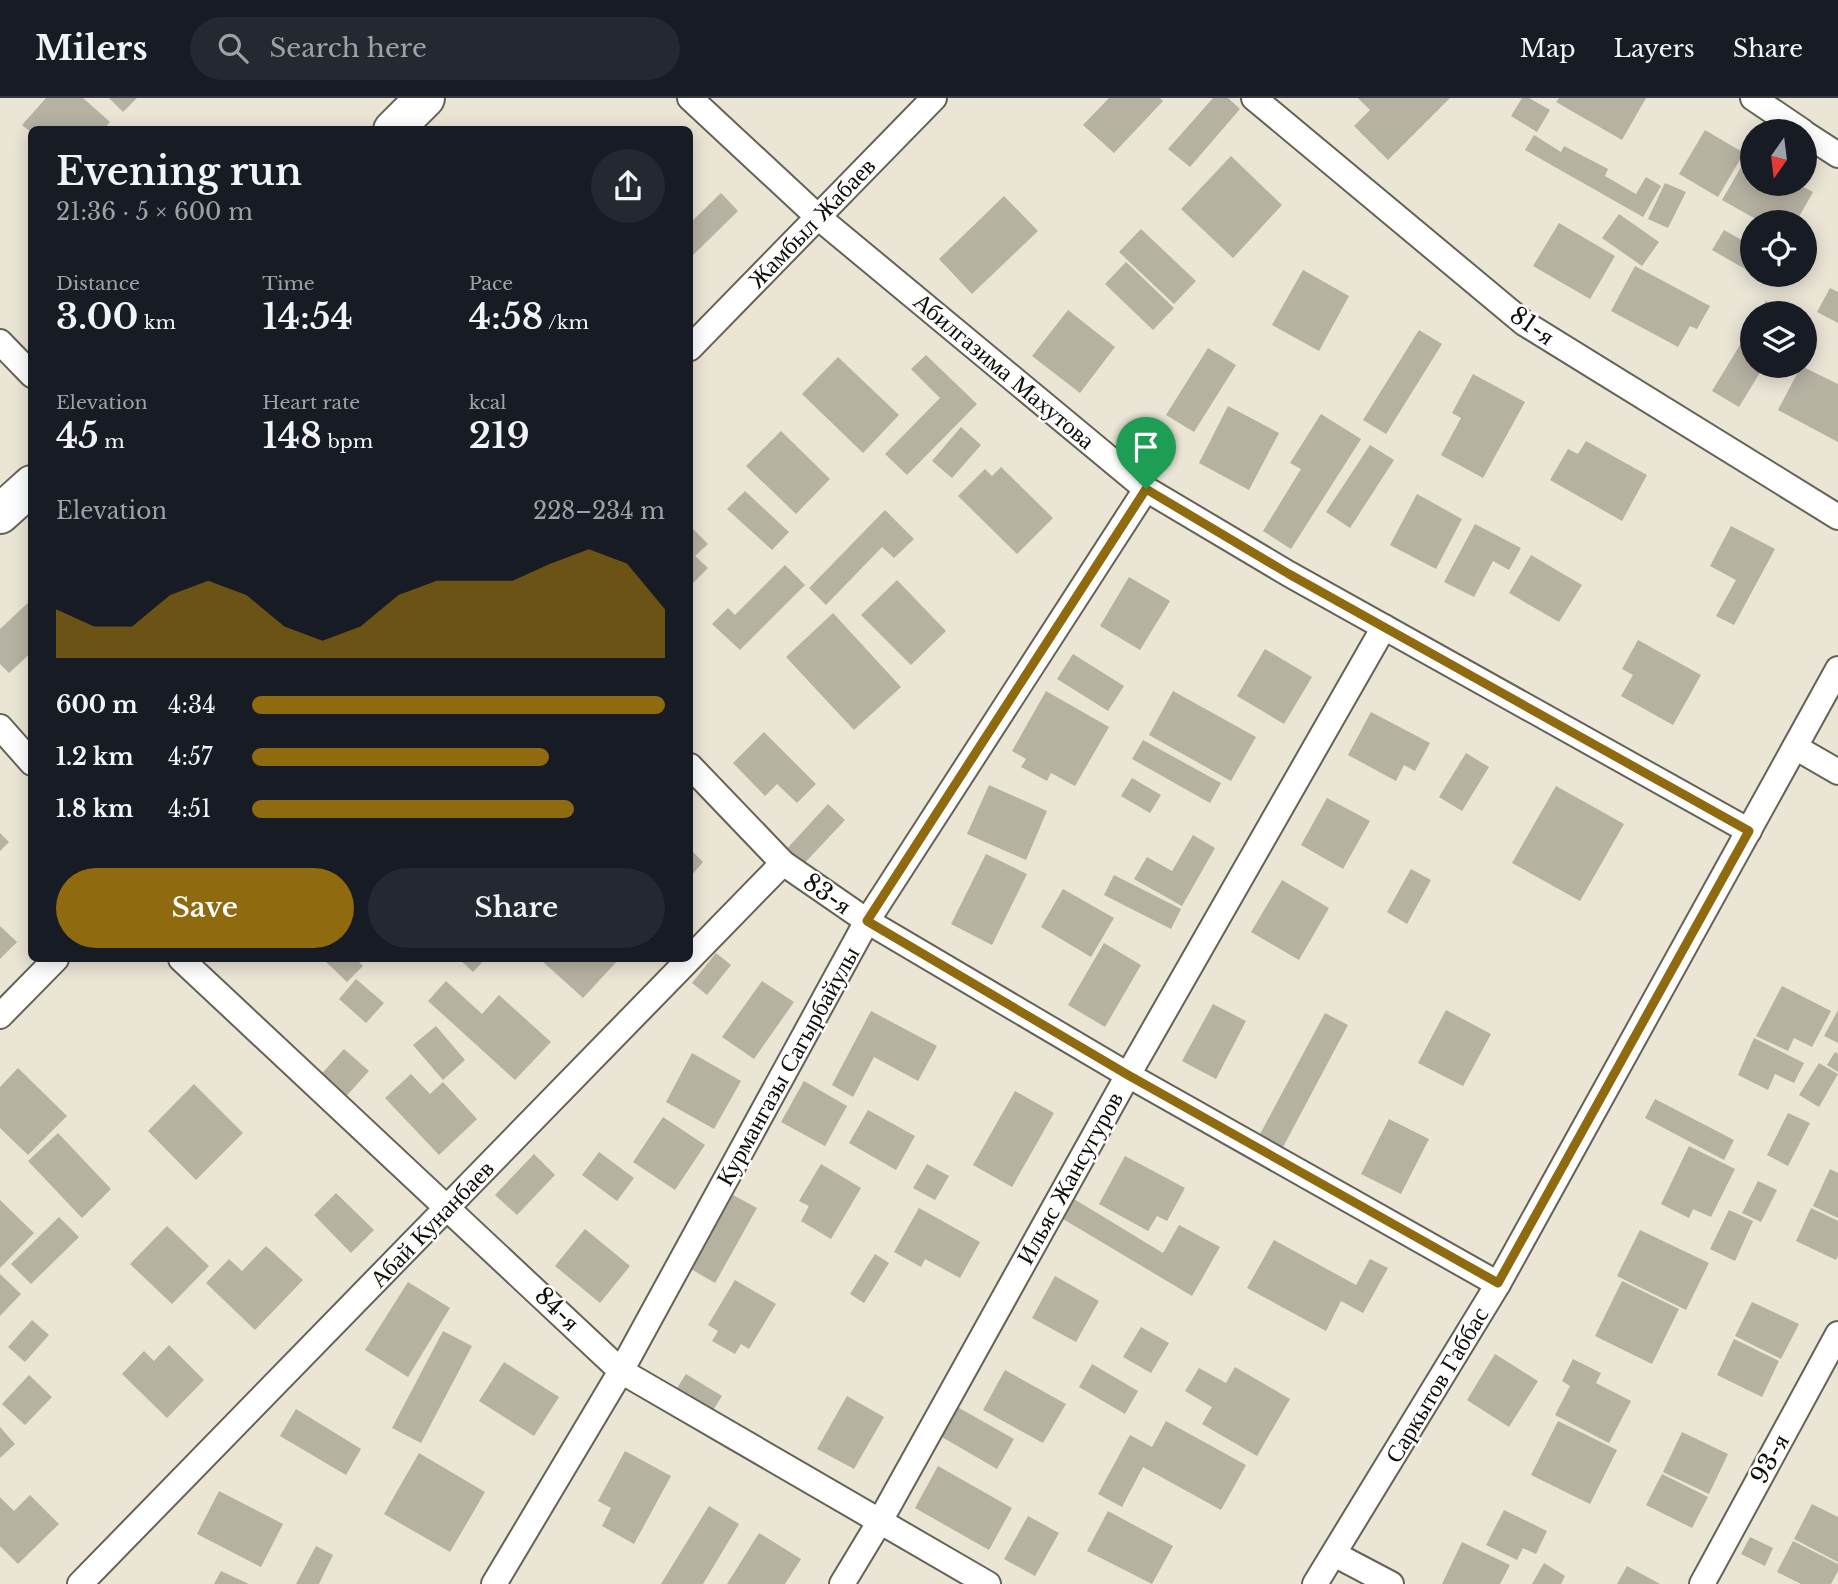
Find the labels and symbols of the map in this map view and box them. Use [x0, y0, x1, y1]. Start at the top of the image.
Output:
north arrow [1740, 119, 1816, 196]
street label: Жамбыл Жабаев [742, 151, 881, 294]
street label: Абилгазима Махутова [908, 286, 1101, 455]
street label: 81-я [1505, 300, 1560, 351]
pin [1116, 417, 1176, 489]
street label: 83-я [798, 867, 857, 920]
street label: Курмангазы Сагырбайулы [710, 941, 865, 1190]
street label: Ильяс Жансугуров [1010, 1086, 1129, 1269]
street label: Абай Кунанбаев [364, 1154, 500, 1293]
street label: 84-я [529, 1281, 586, 1337]
street label: Саркытов Габбас [1379, 1302, 1494, 1468]
street label: 93-я [1744, 1429, 1795, 1489]

